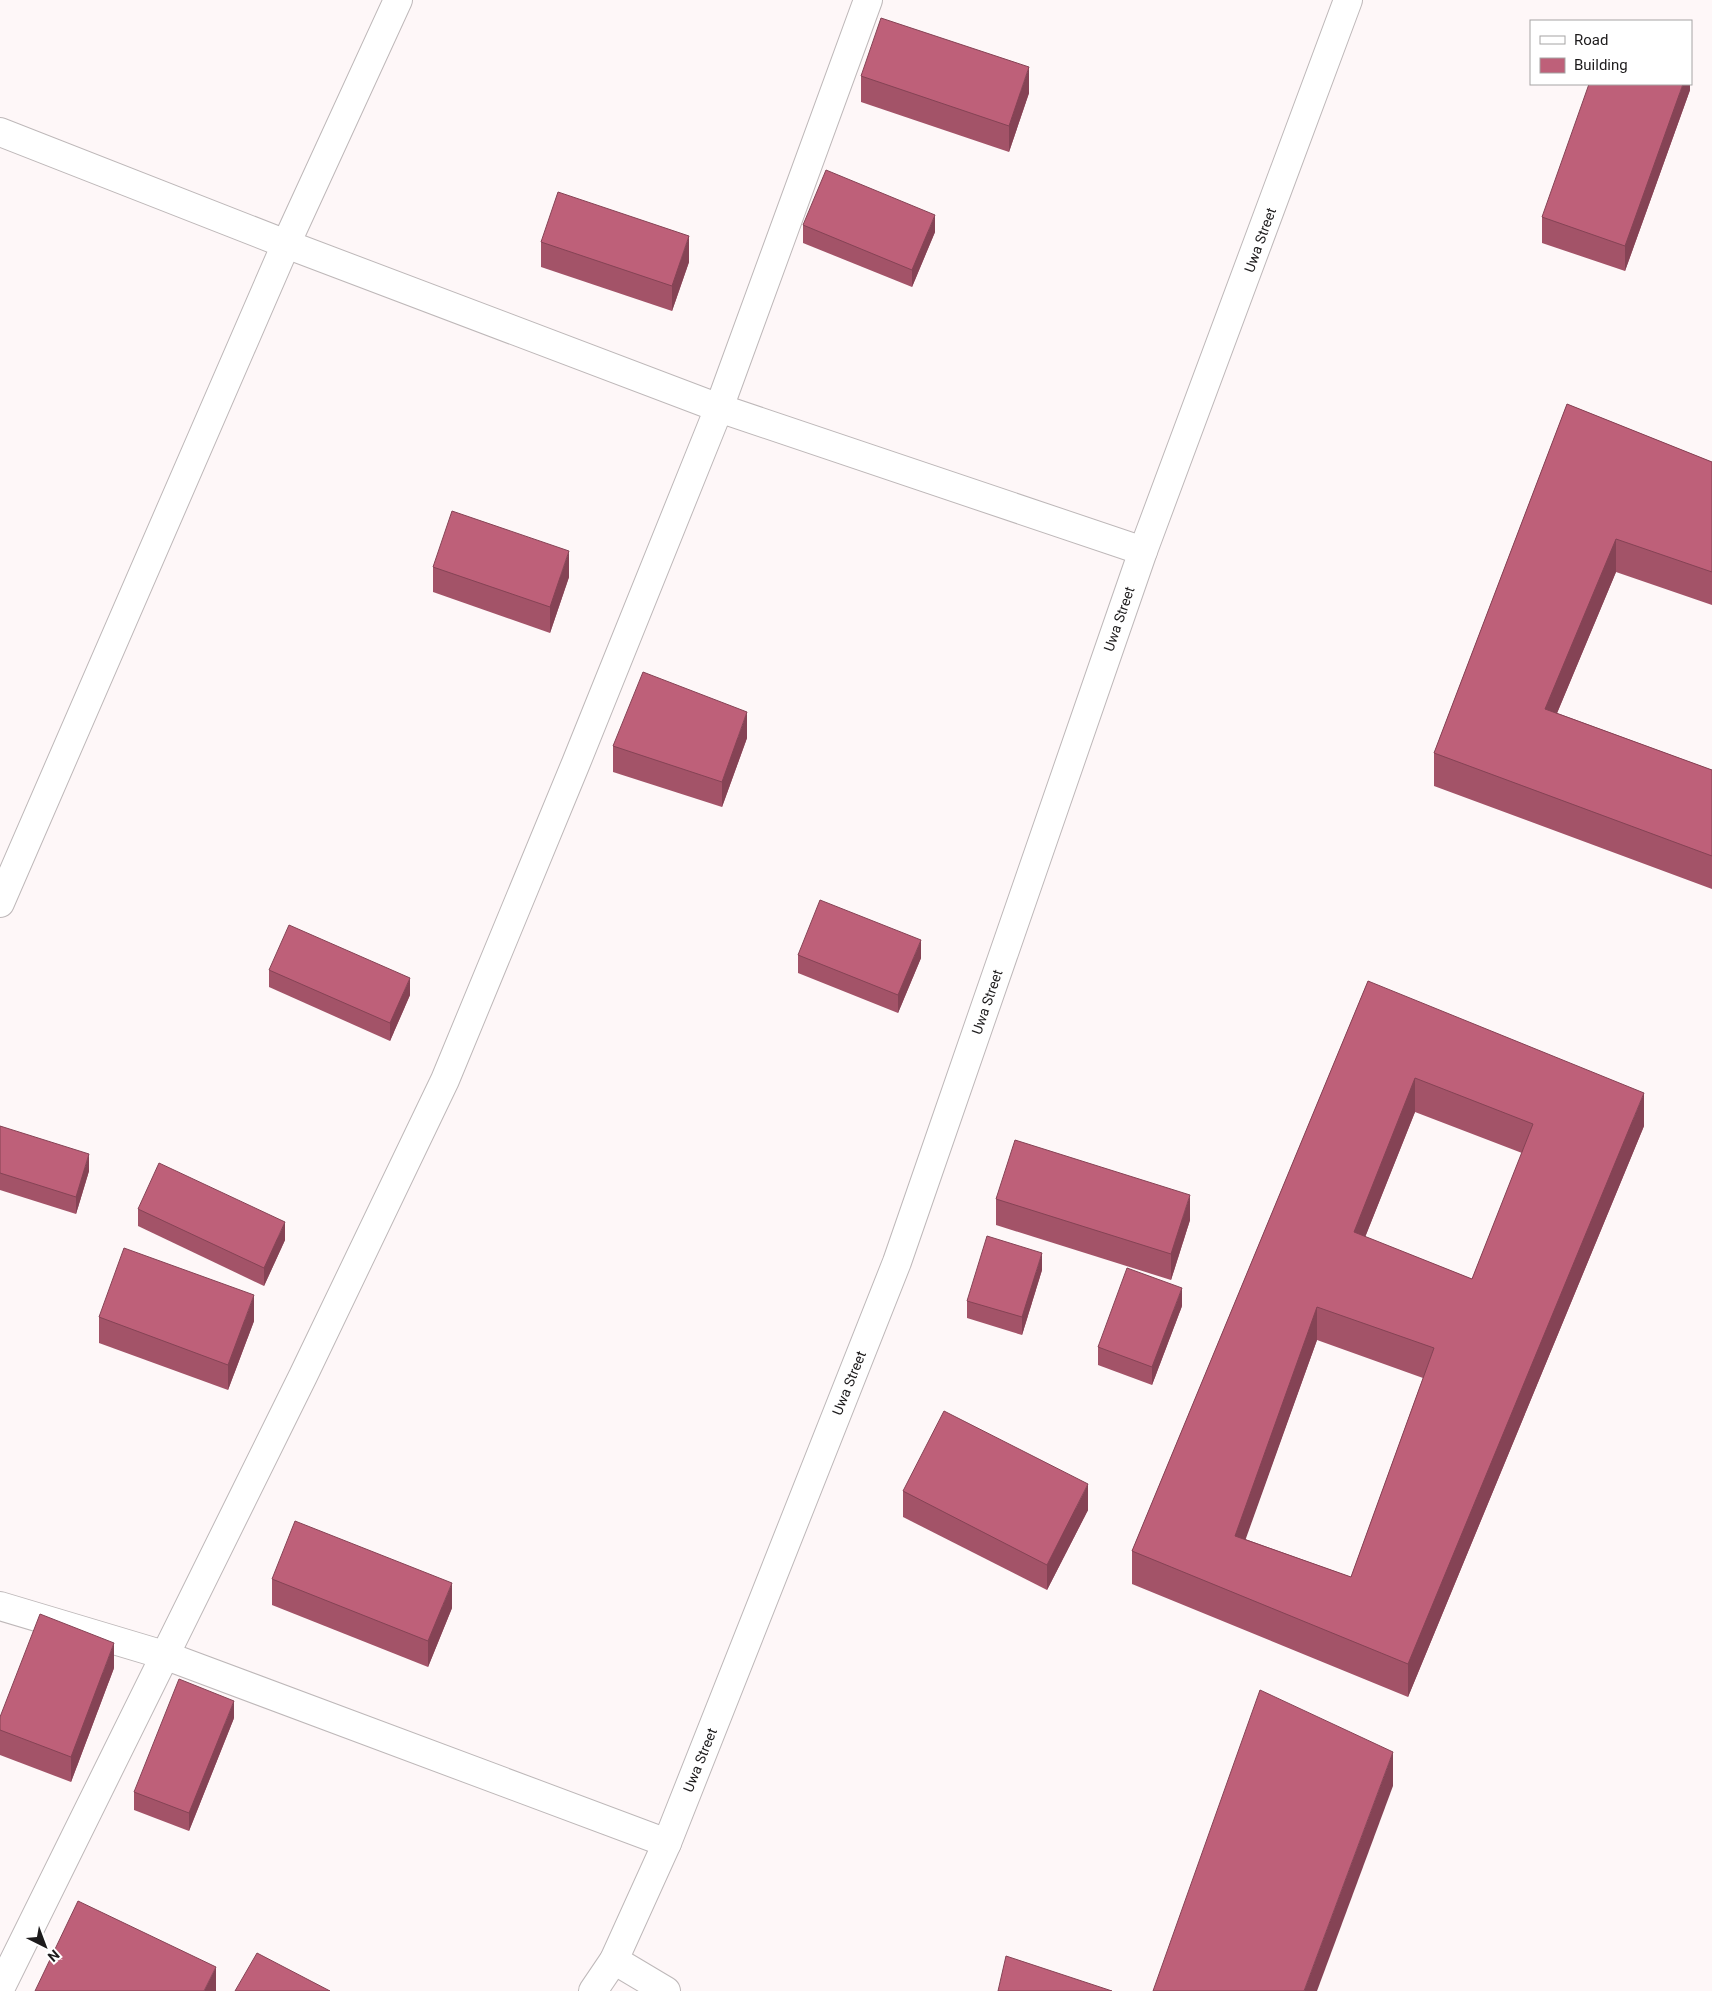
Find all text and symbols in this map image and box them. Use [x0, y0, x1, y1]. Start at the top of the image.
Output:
legend [1530, 20, 1692, 85]
text: Road [1574, 31, 1608, 49]
text: Building [1574, 56, 1628, 74]
street label: Uwa Street [1241, 205, 1279, 275]
street label: Uwa Street [1100, 584, 1138, 654]
street label: Uwa Street [968, 967, 1006, 1037]
street label: Uwa Street [829, 1348, 869, 1417]
street label: Uwa Street [680, 1725, 720, 1794]
north arrow [20, 1921, 70, 1971]
text: N [45, 1946, 63, 1965]

